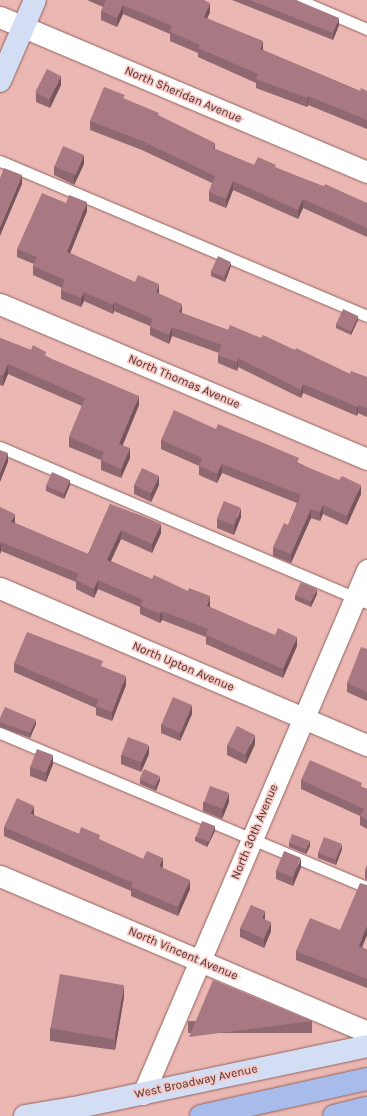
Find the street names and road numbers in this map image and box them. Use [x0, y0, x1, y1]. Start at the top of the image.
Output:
street label: North Sheridan Avenue [122, 64, 244, 126]
street label: North Thomas Avenue [126, 352, 242, 412]
street label: North Upton Avenue [130, 639, 236, 695]
street label: North 30th Avenue [228, 782, 282, 882]
street label: North Vincent Avenue [126, 924, 240, 984]
street label: West Broadway Avenue [133, 1062, 259, 1102]

